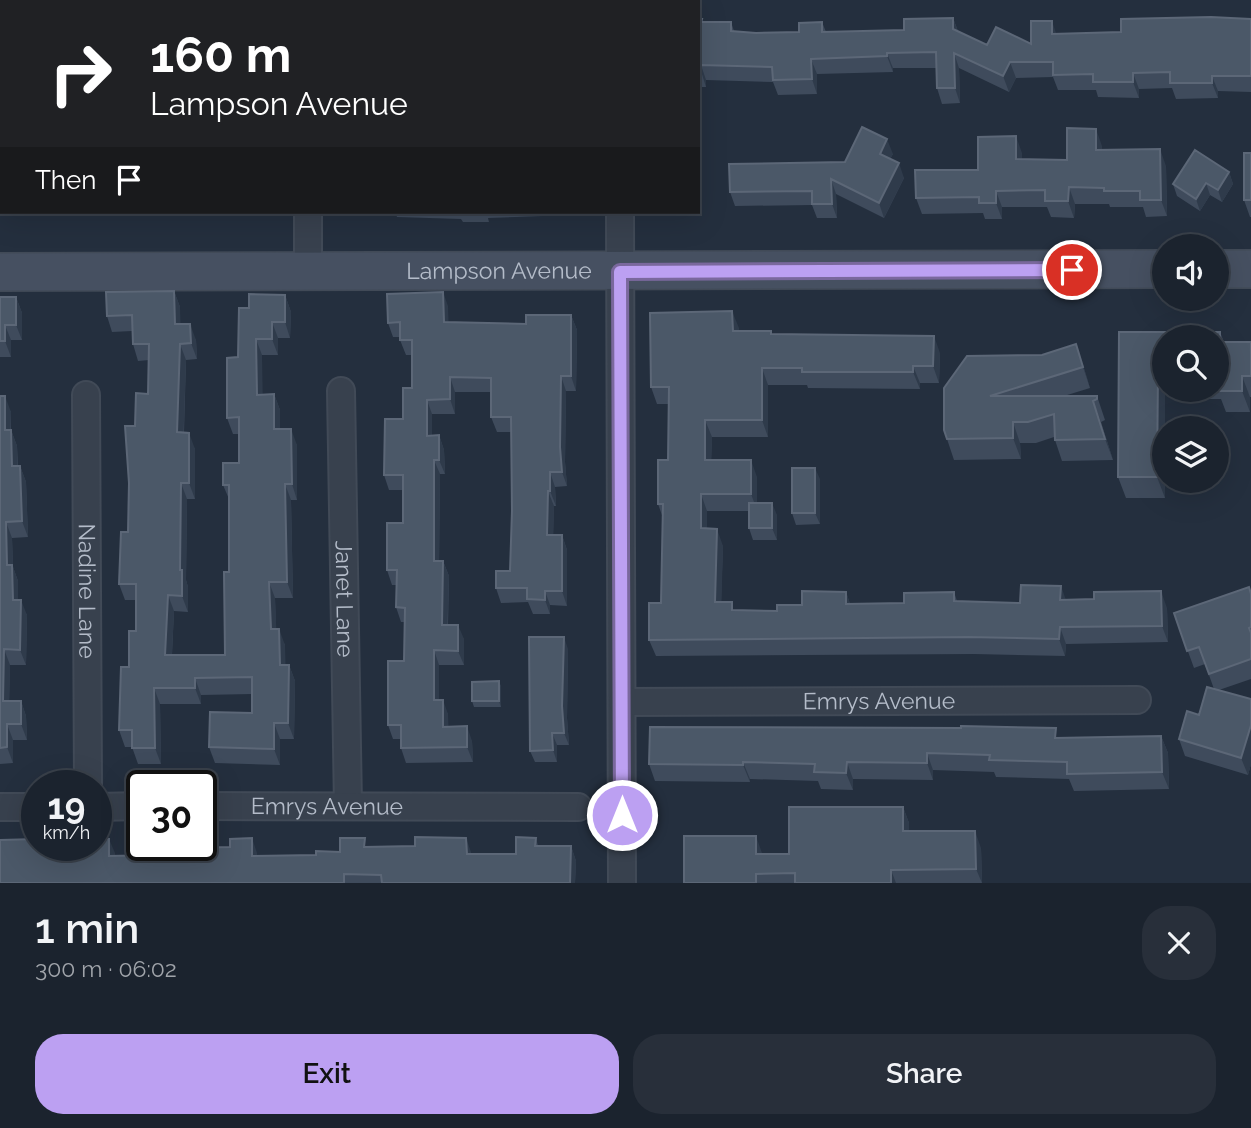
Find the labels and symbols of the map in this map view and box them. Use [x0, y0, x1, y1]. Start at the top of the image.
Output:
pin [1042, 240, 1102, 300]
street label: Lampson Avenue [406, 256, 592, 284]
street label: Nadine Lane [74, 523, 101, 659]
street label: Janet Lane [331, 540, 359, 658]
street label: Emrys Avenue [803, 687, 955, 714]
speed limit sign: 30 [126, 770, 217, 861]
position arrow [585, 778, 659, 852]
street label: Emrys Avenue [251, 792, 403, 820]

